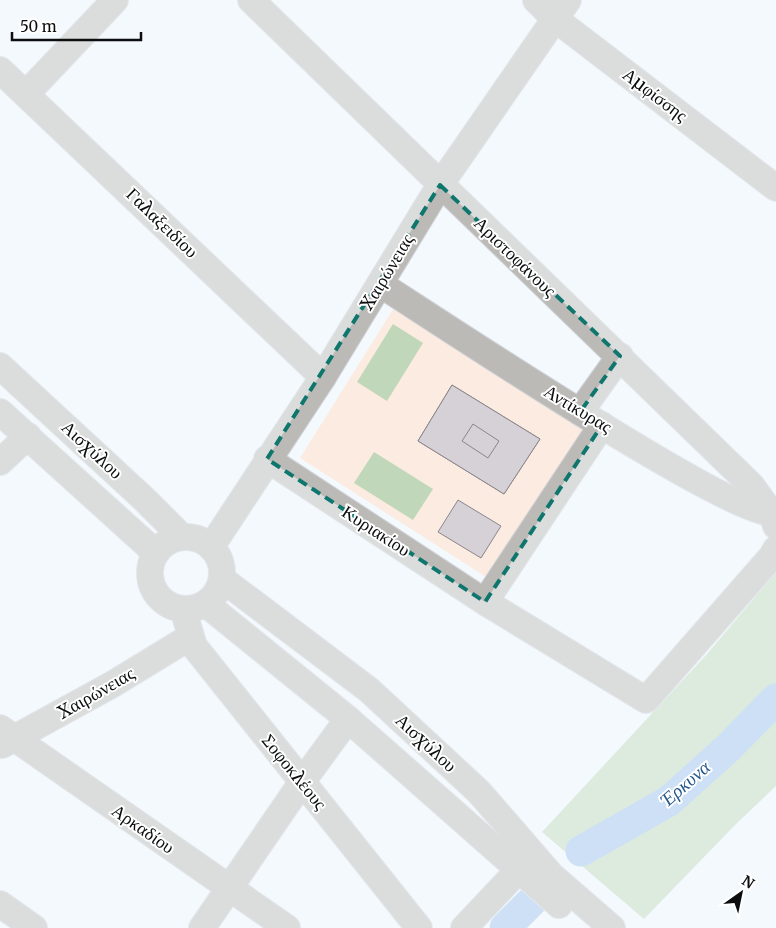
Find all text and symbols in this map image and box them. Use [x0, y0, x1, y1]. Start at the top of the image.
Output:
scale bar [12, 10, 141, 42]
text: 50 m [20, 17, 57, 36]
street label: Αμφίσσης [618, 63, 692, 126]
street label: Γαλαξειδίου [121, 183, 203, 263]
street label: Αριστοφάνους [469, 212, 561, 302]
street label: Χαιρώνειας [355, 229, 418, 314]
street label: Αντίκυρας [540, 379, 616, 438]
street label: Αισχύλου [57, 415, 128, 484]
street label: Κυριακίου [338, 500, 415, 561]
street label: Χαιρώνειας [53, 661, 138, 724]
street label: Αισχύλου [391, 708, 462, 777]
street label: Σοφοκλέους [257, 729, 332, 814]
water label: Έρκυνα [654, 754, 716, 812]
street label: Αρκαδίου [107, 799, 179, 859]
north arrow [716, 868, 766, 918]
text: N [739, 872, 758, 893]

